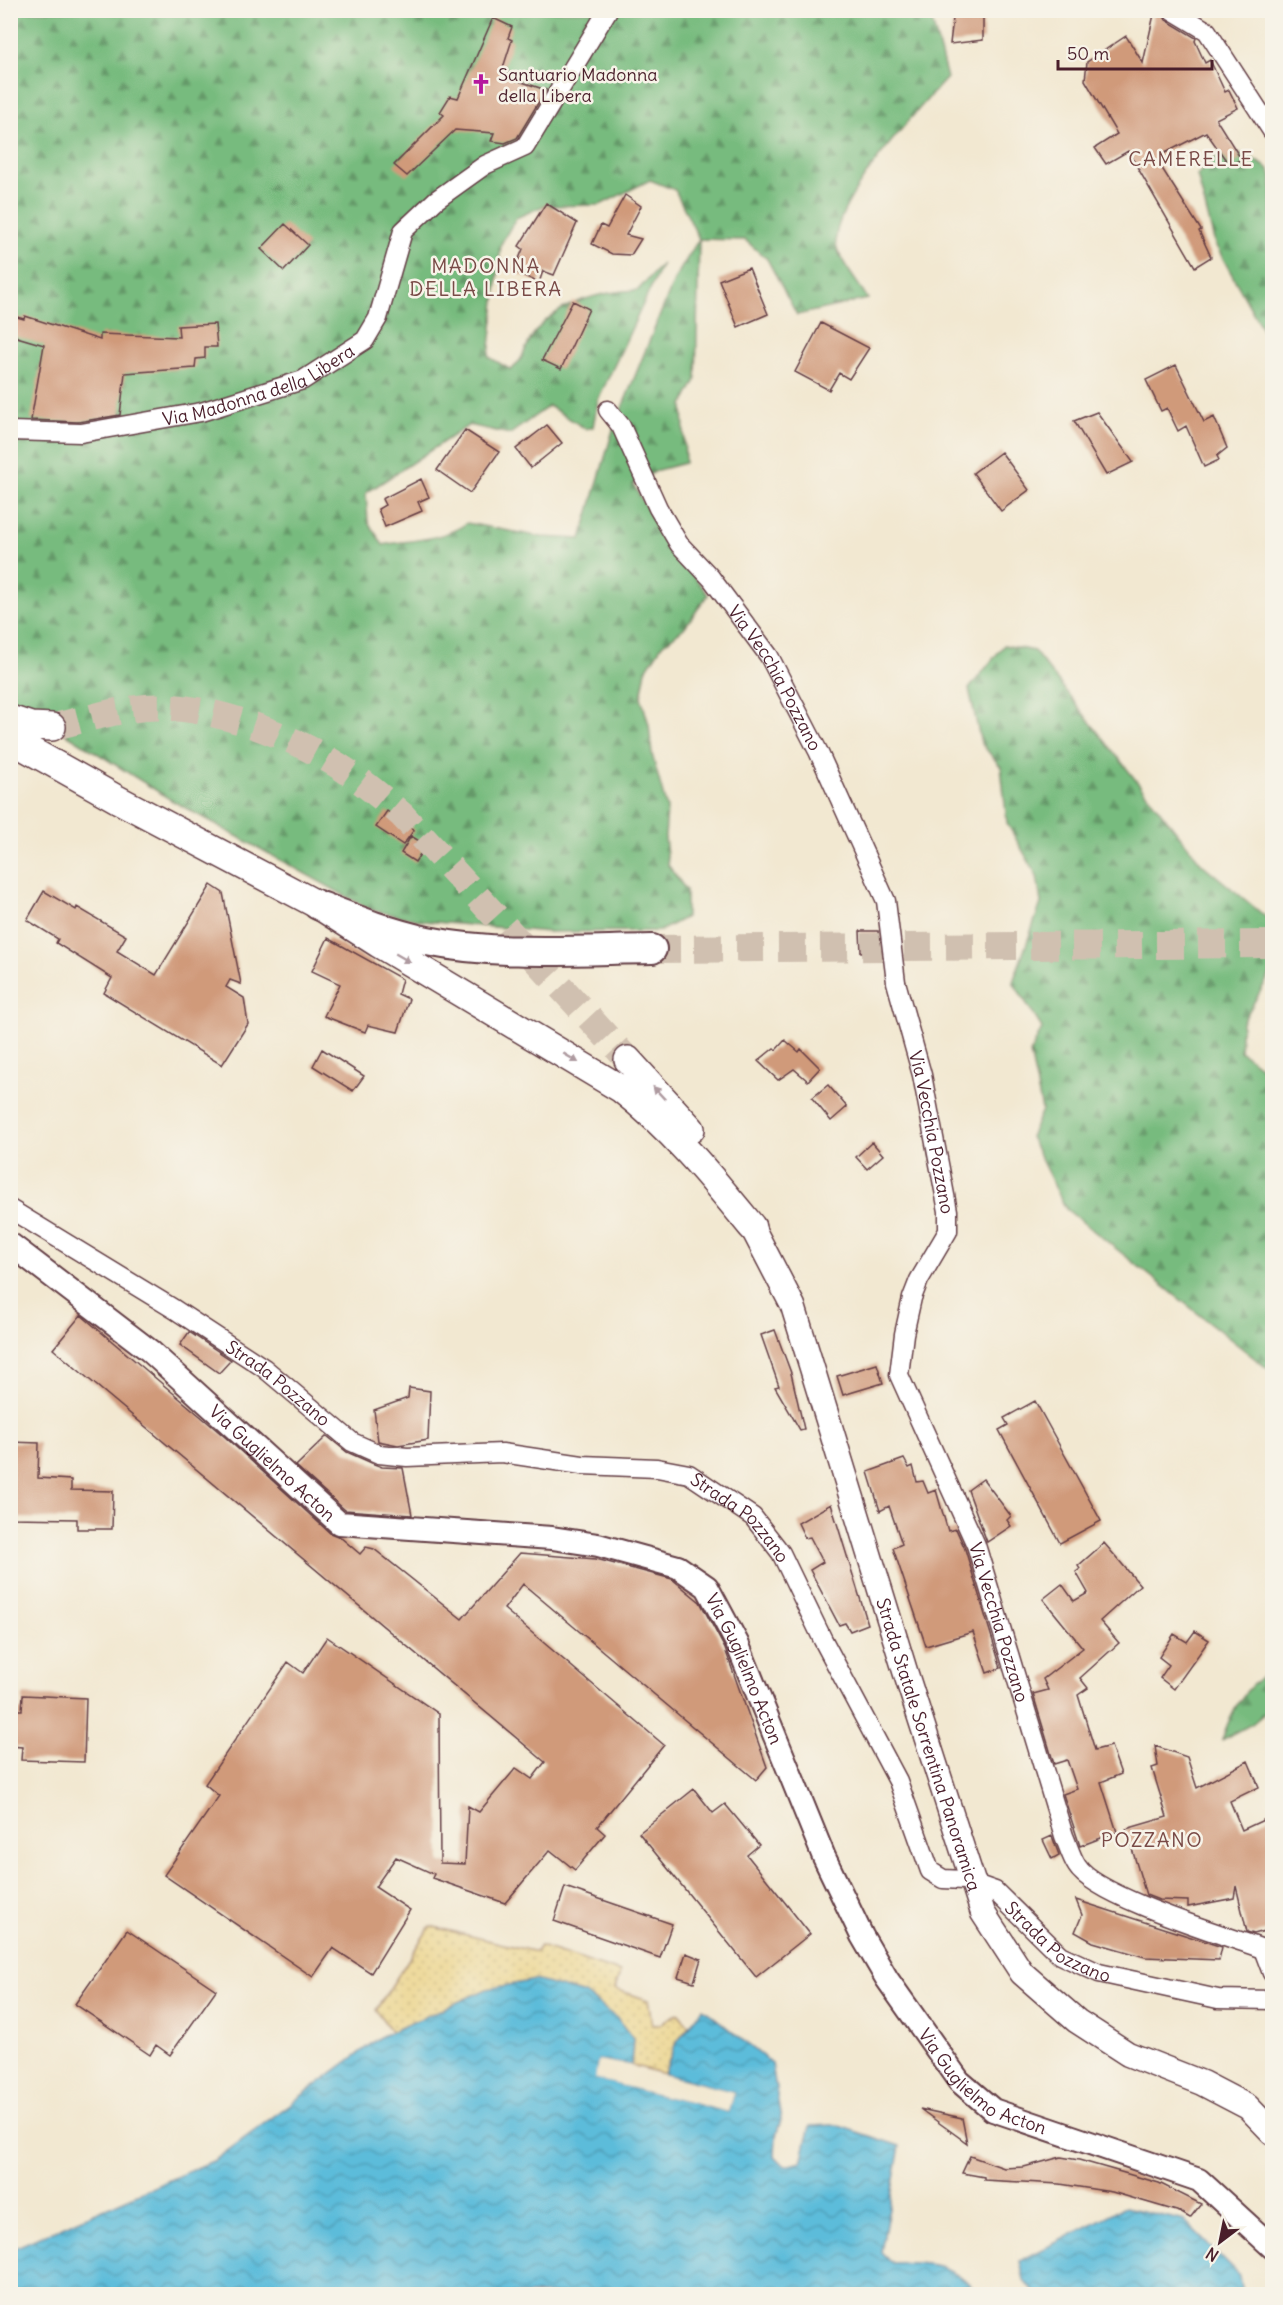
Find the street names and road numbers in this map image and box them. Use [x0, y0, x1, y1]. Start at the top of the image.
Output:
street label: Via Madonna della Libera [160, 339, 358, 430]
street label: Via Vecchia Pozzano [723, 600, 827, 754]
street label: Via Vecchia Pozzano [904, 1048, 960, 1216]
street label: Strada Pozzano [222, 1335, 335, 1431]
street label: Via Guglielmo Acton [205, 1399, 341, 1526]
street label: Strada Pozzano [686, 1467, 795, 1566]
street label: Via Vecchia Pozzano [964, 1539, 1034, 1705]
street label: Via Guglielmo Acton [701, 1589, 788, 1747]
street label: Strada Statale Sorrentina Panoramica [872, 1595, 987, 1894]
street label: Strada Pozzano [1000, 1896, 1113, 1987]
street label: Via Guglielmo Acton [914, 2024, 1050, 2139]

